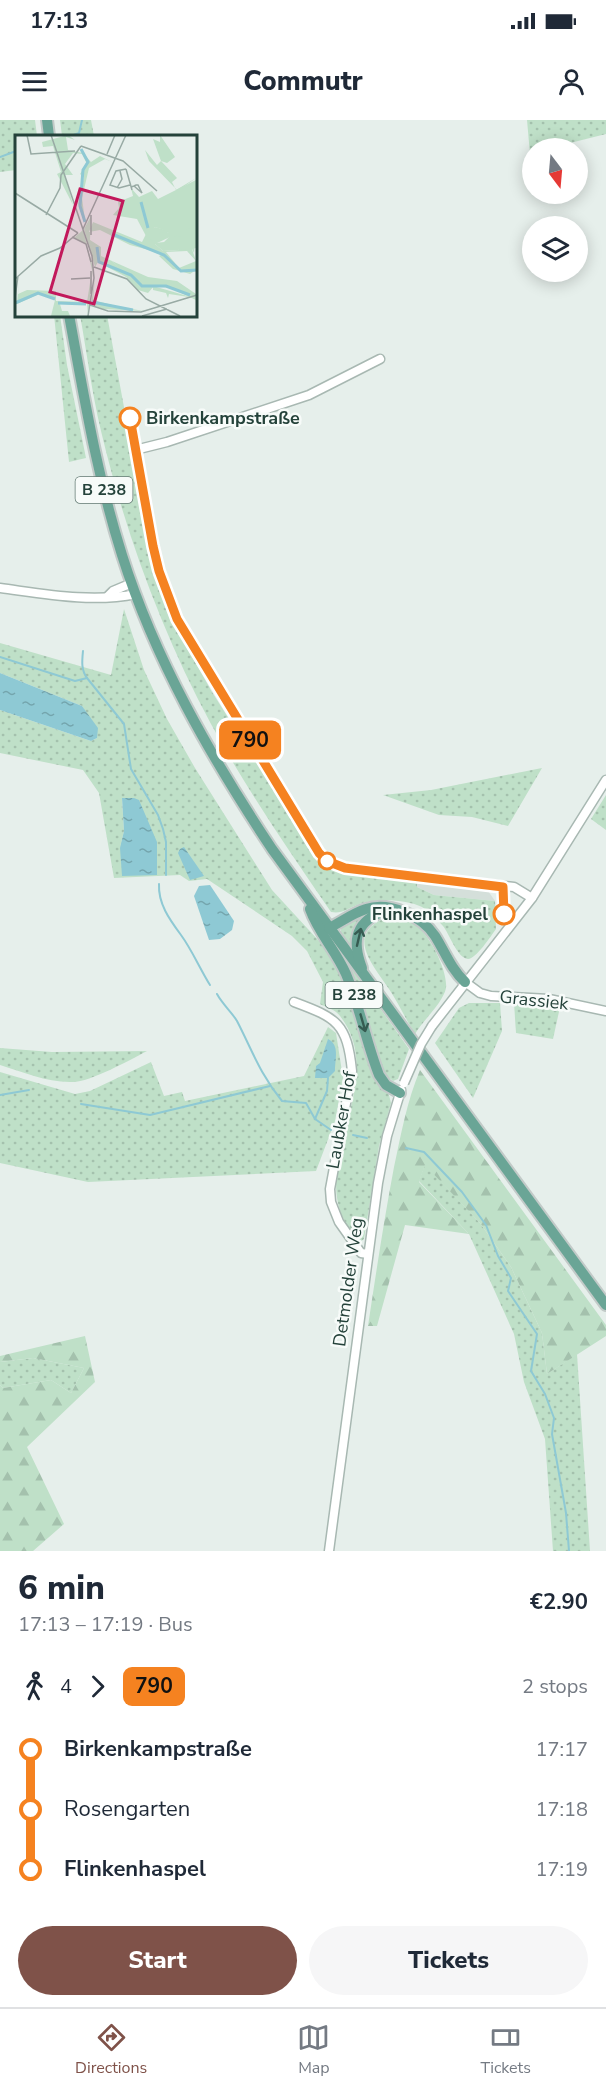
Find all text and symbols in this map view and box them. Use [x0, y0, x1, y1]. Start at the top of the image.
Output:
text: 17:13 [30, 6, 88, 36]
text: Commutr [243, 63, 363, 100]
icon: menu [18, 65, 51, 98]
icon: person [555, 65, 588, 98]
inset map [15, 135, 196, 316]
north arrow [522, 138, 588, 204]
map controls [522, 138, 588, 282]
button: layers [522, 216, 588, 282]
place label: Birkenkampstraße [146, 406, 300, 430]
marker: Birkenkampstraße [119, 407, 141, 429]
road number: B 238 [76, 477, 132, 503]
line badge: 790 [216, 720, 284, 760]
text: 790 [231, 726, 269, 754]
unlabelled marker [318, 852, 336, 870]
place label: Flinkenhaspel [372, 902, 488, 926]
marker: Flinkenhaspel [493, 903, 515, 925]
one-way arrow [353, 928, 365, 947]
road number: B 238 [326, 982, 382, 1008]
street label: Grassiek [498, 984, 571, 1016]
one-way arrow [358, 1013, 369, 1032]
street label: Laubker Hof [321, 1068, 362, 1171]
street label: Detmolder Weg [327, 1216, 369, 1348]
text: 6 min [18, 1566, 105, 1611]
text: €2.90 [530, 1587, 588, 1617]
text: 17:13 – 17:19 · Bus [18, 1611, 193, 1638]
icon: walk [18, 1670, 51, 1703]
icon: forward [81, 1670, 114, 1703]
text: 790 [135, 1672, 173, 1700]
text: 4 [60, 1673, 72, 1700]
text: 2 stops [522, 1673, 588, 1700]
text: Birkenkampstraße [64, 1734, 252, 1764]
text: 17:17 [535, 1736, 588, 1763]
text: Rosengarten [64, 1794, 190, 1824]
text: 17:18 [535, 1796, 588, 1823]
text: Flinkenhaspel [64, 1854, 206, 1884]
text: 17:19 [535, 1856, 588, 1883]
button: Start [18, 1926, 297, 1995]
button: Tickets [309, 1926, 588, 1995]
tab: Directions [75, 2021, 147, 2079]
tab: Map [297, 2021, 330, 2079]
tab: Tickets [481, 2021, 531, 2079]

